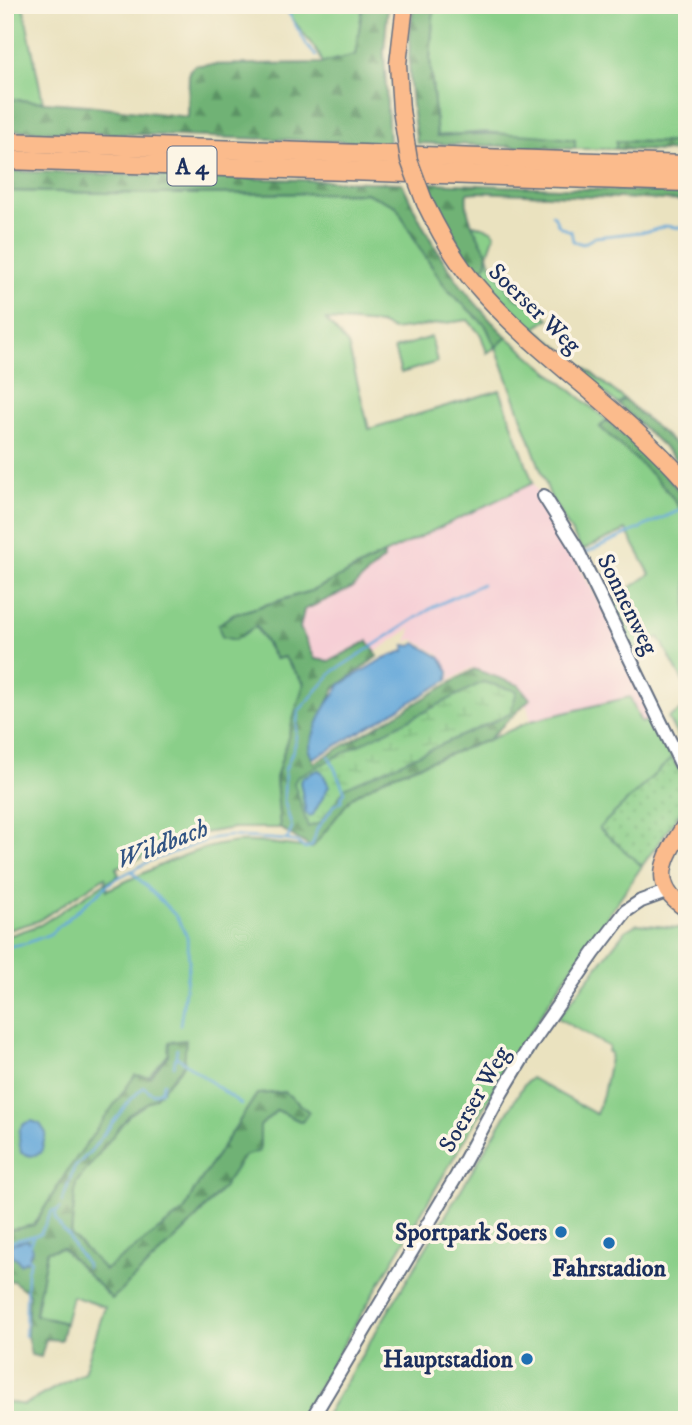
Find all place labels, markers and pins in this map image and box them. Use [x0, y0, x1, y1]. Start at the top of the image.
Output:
place label: Sportpark Soers [395, 1218, 547, 1248]
marker: Sportpark Soers [553, 1224, 569, 1240]
marker: Fahrstadion [601, 1235, 617, 1251]
place label: Fahrstadion [552, 1254, 666, 1284]
place label: Hauptstadion [383, 1345, 513, 1375]
marker: Hauptstadion [519, 1351, 535, 1367]

